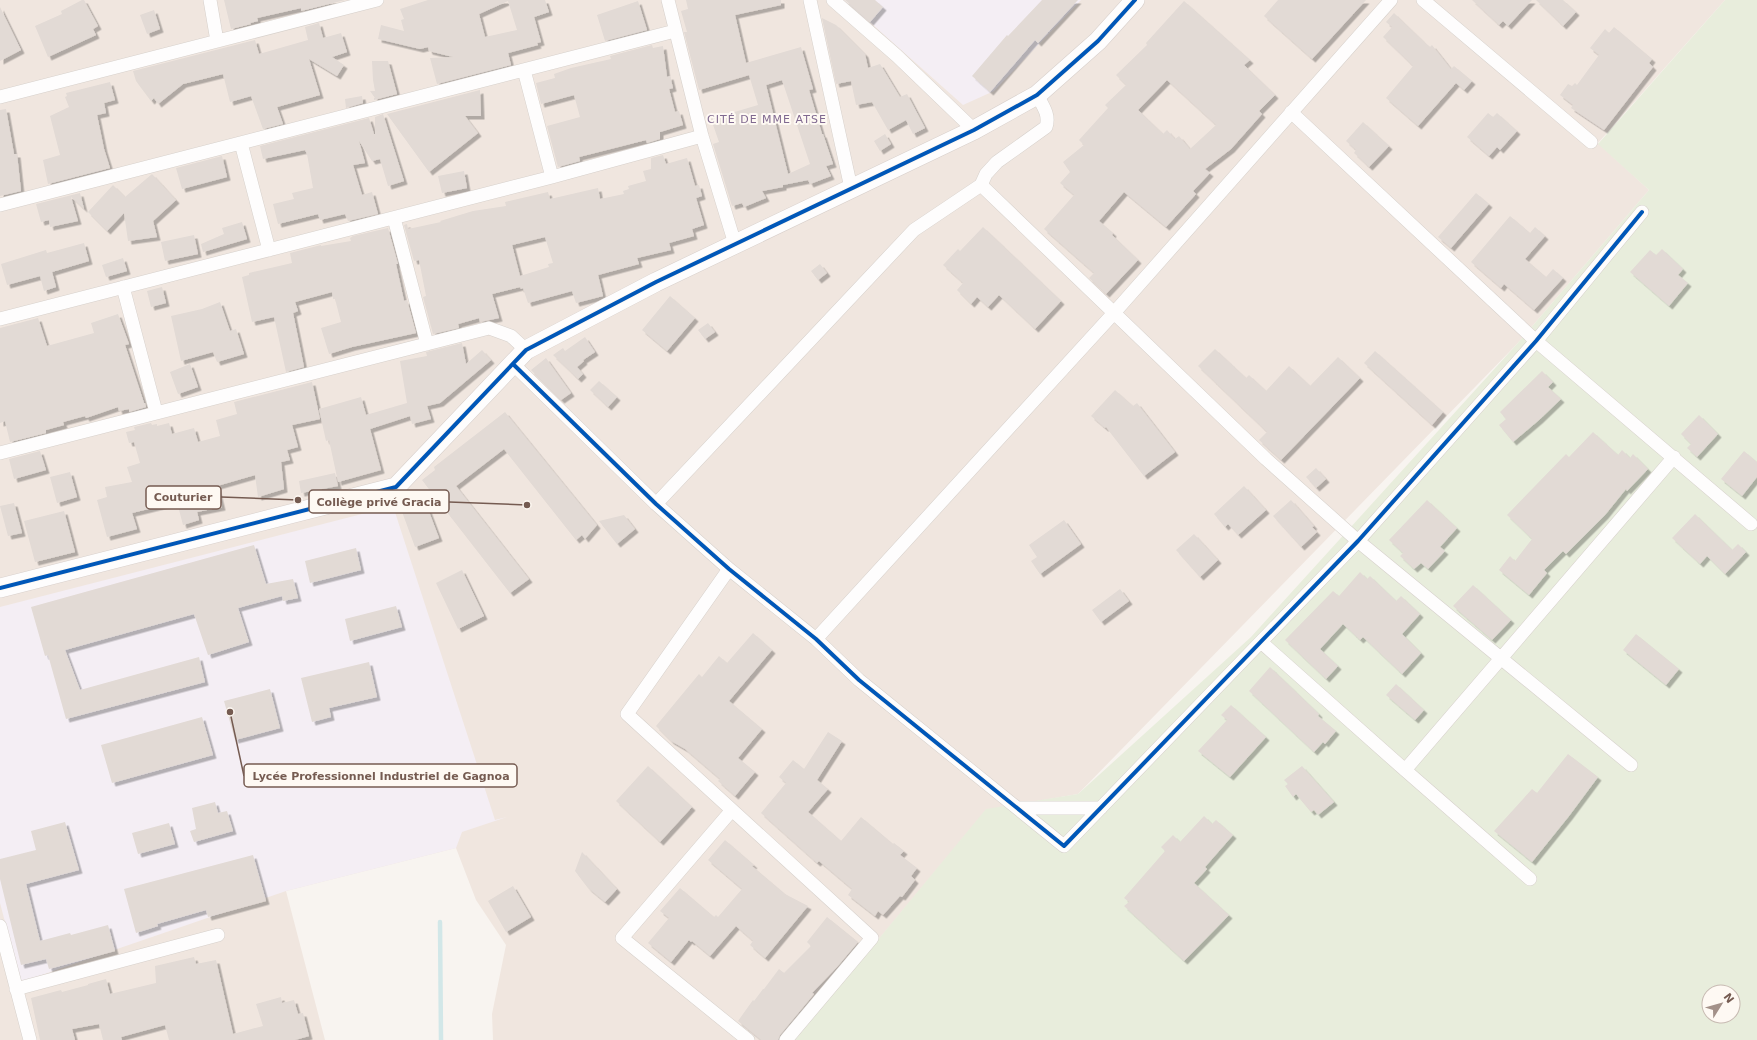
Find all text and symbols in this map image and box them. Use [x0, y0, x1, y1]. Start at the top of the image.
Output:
district label: CITÉ DE MME ATSE [707, 113, 827, 126]
callout: Couturier [146, 486, 221, 509]
callout: Collège privé Gracia [309, 490, 449, 513]
text: Couturier [154, 491, 213, 504]
text: Collège privé Gracia [317, 496, 441, 509]
callout: Lycée Professionnel Industriel de Gagnoa [244, 764, 517, 787]
text: Lycée Professionnel Industriel de Gagnoa [252, 770, 510, 783]
north arrow [1701, 984, 1741, 1024]
text: N [1721, 991, 1737, 1006]

